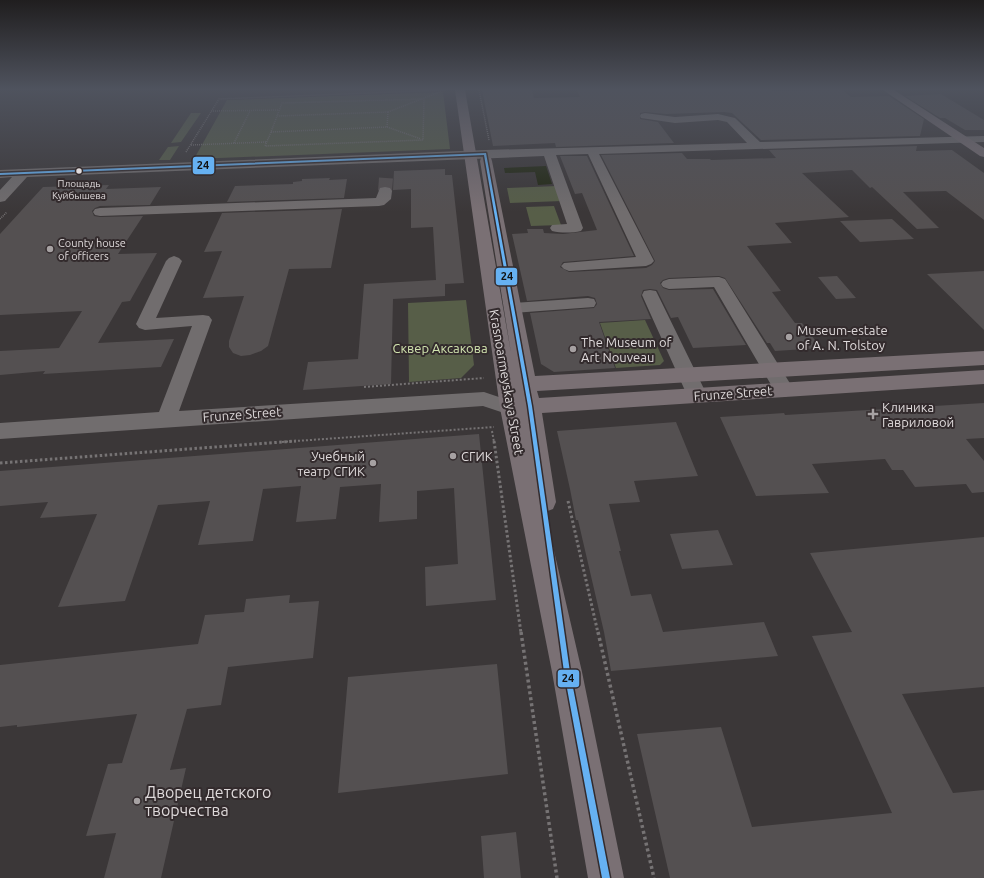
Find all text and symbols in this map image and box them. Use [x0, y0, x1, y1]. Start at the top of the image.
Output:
line badge: 24 [192, 156, 215, 175]
text: 24 [197, 159, 209, 171]
marker: Площадь Куйбышева [74, 166, 84, 176]
place label: Площадь Куйбышева [52, 178, 106, 201]
place label: County house of officers [58, 237, 126, 262]
marker: County house of officers [45, 244, 55, 254]
line badge: 24 [495, 267, 518, 286]
text: 24 [501, 270, 513, 282]
street label: Krasnoarmeyskaya Street [487, 308, 527, 456]
place label: Museum-estate of A. N. Tolstoy [797, 323, 888, 352]
marker: Museum-estate of A. N. Tolstoy [784, 332, 794, 342]
place label: The Museum of Art Nouveau [581, 335, 672, 364]
park label: Сквер Аксакова [392, 341, 488, 355]
marker: The Museum of Art Nouveau [568, 344, 578, 354]
street label: Frunze Street [693, 383, 773, 403]
place label: Клиника Гавриловой [882, 400, 954, 429]
street label: Frunze Street [202, 404, 282, 424]
marker: Клиника Гавриловой [867, 408, 879, 420]
place label: Учебный театр СГИК [297, 449, 365, 478]
place label: СГИК [461, 449, 493, 463]
marker: СГИК [448, 451, 458, 461]
marker: Учебный театр СГИК [368, 458, 378, 468]
line badge: 24 [557, 669, 580, 688]
text: 24 [562, 672, 574, 684]
place label: Дворец детского творчества [145, 783, 271, 819]
marker: Дворец детского творчества [132, 796, 142, 806]

